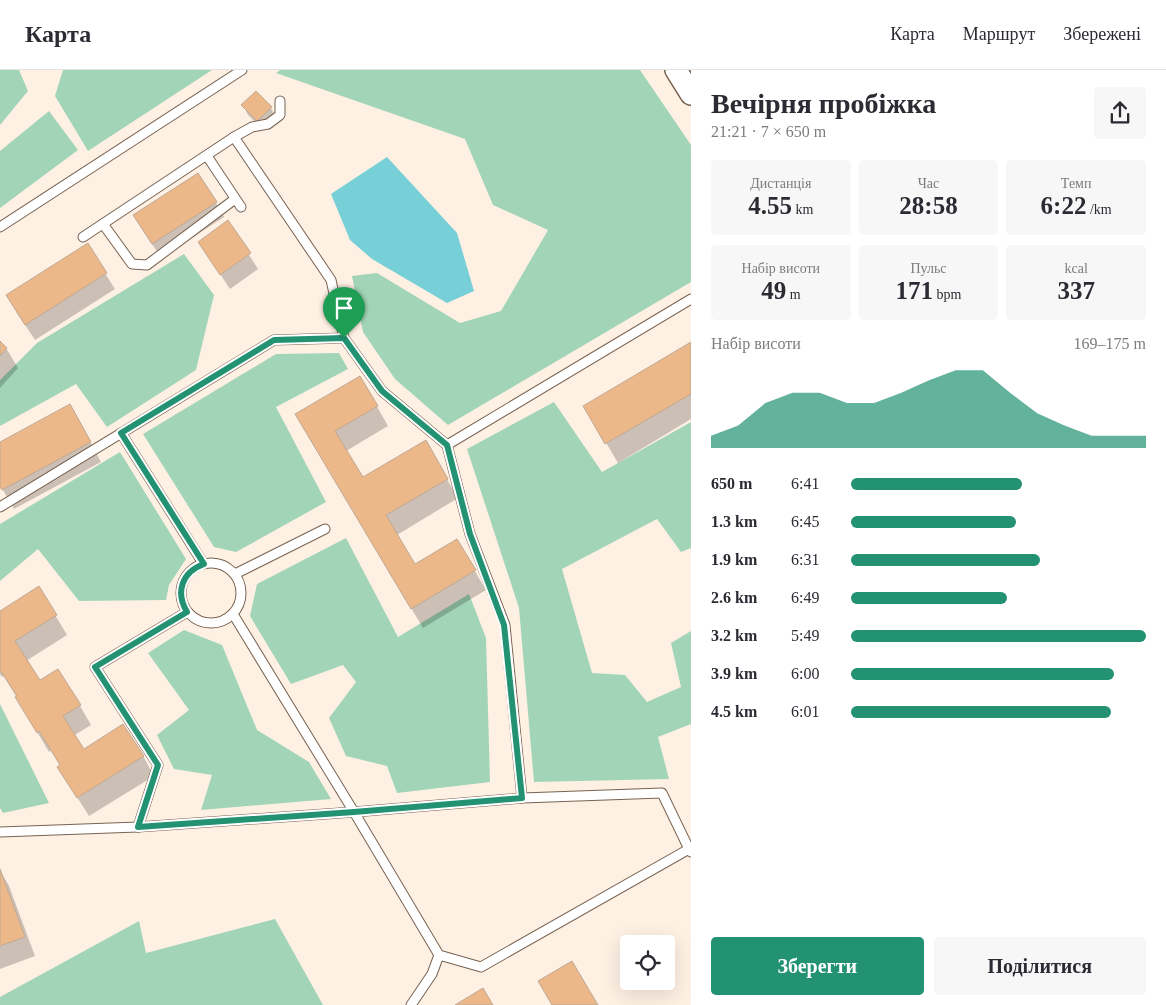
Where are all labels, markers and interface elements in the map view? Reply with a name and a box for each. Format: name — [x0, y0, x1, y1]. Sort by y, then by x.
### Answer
text: Карта — [25, 21, 91, 47]
text: Карта — [890, 24, 935, 44]
text: Маршрут — [963, 24, 1035, 44]
text: Збережені — [1063, 24, 1141, 44]
button: share — [1094, 87, 1146, 139]
text: Вечірня пробіжка — [711, 88, 936, 119]
text: 21:21 · 7 × 650 m — [711, 123, 826, 140]
text: Дистанція — [750, 176, 811, 191]
text: Час — [918, 176, 939, 191]
text: Темп — [1061, 176, 1091, 191]
text: 4.55 — [748, 192, 792, 219]
text: 28:58 — [899, 192, 958, 219]
text: 6:22 — [1041, 192, 1086, 219]
text: km — [792, 202, 813, 217]
text: /km — [1086, 202, 1112, 217]
text: Набір висоти — [742, 261, 820, 276]
text: Пульс — [910, 261, 947, 276]
text: kcal — [1065, 261, 1088, 276]
text: 49 — [761, 277, 786, 304]
text: 171 — [896, 277, 933, 304]
text: 337 — [1057, 277, 1095, 304]
pin — [323, 287, 365, 338]
text: m — [786, 287, 801, 302]
text: bpm — [933, 287, 961, 302]
icon: arrive — [330, 294, 358, 322]
text: Набір висоти — [711, 335, 801, 352]
text: 169–175 m — [1074, 335, 1146, 352]
text: 650 m — [711, 475, 752, 492]
text: 6:41 — [791, 475, 819, 492]
text: 1.3 km — [711, 513, 757, 530]
text: 6:45 — [791, 513, 819, 530]
text: 1.9 km — [711, 551, 757, 568]
text: 6:31 — [791, 551, 819, 568]
text: 2.6 km — [711, 589, 757, 606]
text: 6:49 — [791, 589, 819, 606]
text: 3.2 km — [711, 627, 757, 644]
text: 5:49 — [791, 627, 819, 644]
text: 3.9 km — [711, 665, 757, 682]
text: 6:00 — [791, 665, 819, 682]
text: 4.5 km — [711, 703, 757, 720]
text: 6:01 — [791, 703, 819, 720]
map controls — [620, 935, 675, 990]
button: locate — [620, 935, 675, 990]
button: Зберегти — [711, 937, 924, 995]
button: Поділитися — [934, 937, 1146, 995]

